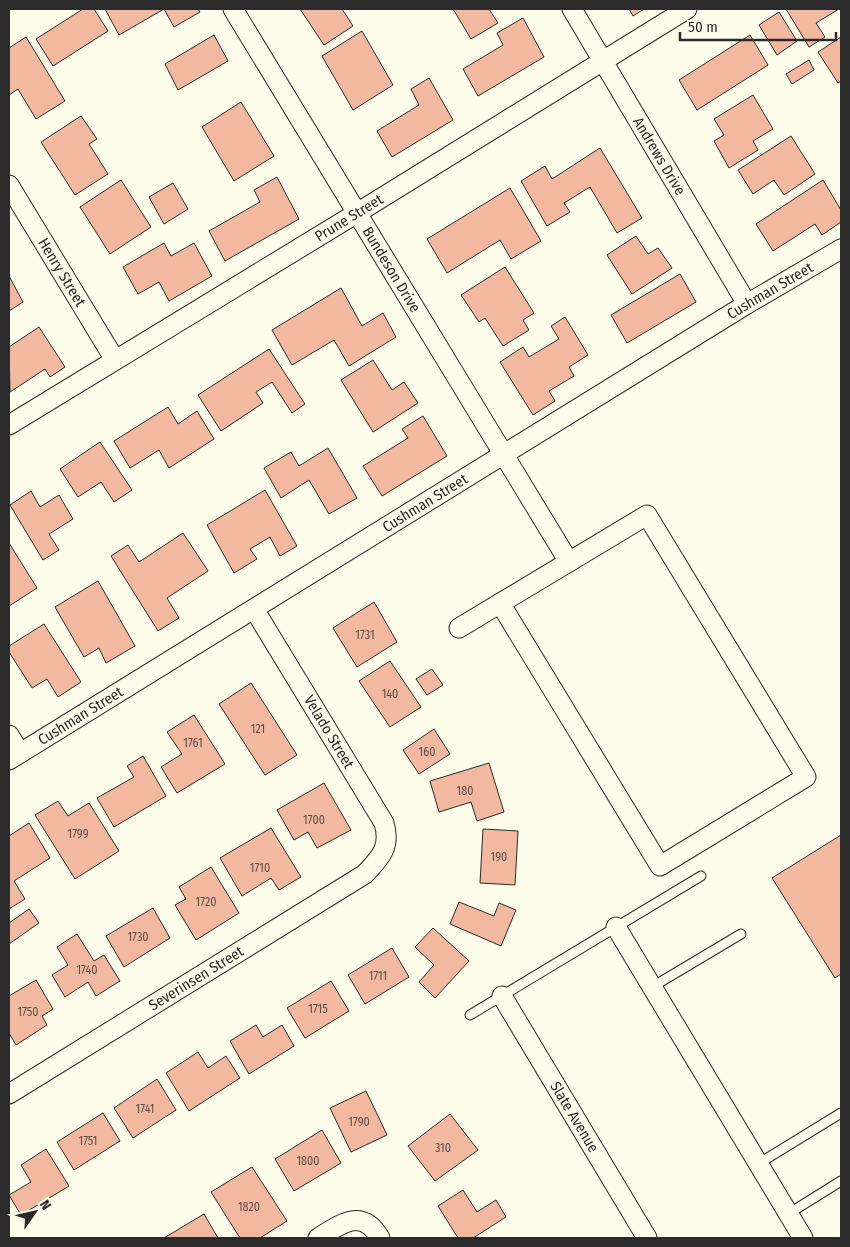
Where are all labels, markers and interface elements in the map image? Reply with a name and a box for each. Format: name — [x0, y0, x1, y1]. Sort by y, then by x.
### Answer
scale bar — [680, 10, 836, 42]
text: 50 m — [688, 18, 718, 36]
street label: Andrews Drive — [629, 114, 689, 198]
street label: Prune Street — [312, 190, 386, 246]
street label: Bundeson Drive — [359, 224, 424, 316]
street label: Henry Street — [34, 235, 89, 310]
street label: Cushman Street — [724, 258, 816, 323]
street label: Cushman Street — [379, 470, 471, 536]
house number: 1731 — [355, 628, 375, 642]
street label: Cushman Street — [35, 683, 126, 749]
house number: 140 — [382, 687, 398, 701]
street label: Velado Street — [300, 692, 358, 772]
house number: 121 — [251, 722, 265, 736]
house number: 1761 — [183, 736, 203, 750]
house number: 160 — [419, 745, 435, 759]
house number: 180 — [457, 784, 473, 798]
house number: 1700 — [303, 813, 325, 827]
house number: 1799 — [67, 827, 89, 841]
house number: 190 — [491, 850, 507, 864]
house number: 1710 — [250, 861, 270, 875]
house number: 1720 — [196, 895, 216, 909]
house number: 1730 — [127, 930, 149, 944]
street label: Severinsen Street — [145, 942, 247, 1014]
house number: 1740 — [76, 963, 98, 977]
house number: 1711 — [369, 969, 387, 983]
house number: 1715 — [308, 1002, 328, 1016]
house number: 1750 — [17, 1005, 39, 1019]
street label: Slate Avenue — [546, 1078, 603, 1156]
house number: 1741 — [136, 1102, 154, 1116]
house number: 1790 — [348, 1115, 370, 1129]
house number: 1751 — [79, 1134, 97, 1148]
house number: 310 — [435, 1141, 451, 1155]
house number: 1800 — [296, 1154, 320, 1168]
north arrow — [10, 1187, 60, 1237]
text: N — [36, 1197, 55, 1213]
house number: 1820 — [238, 1200, 260, 1214]

